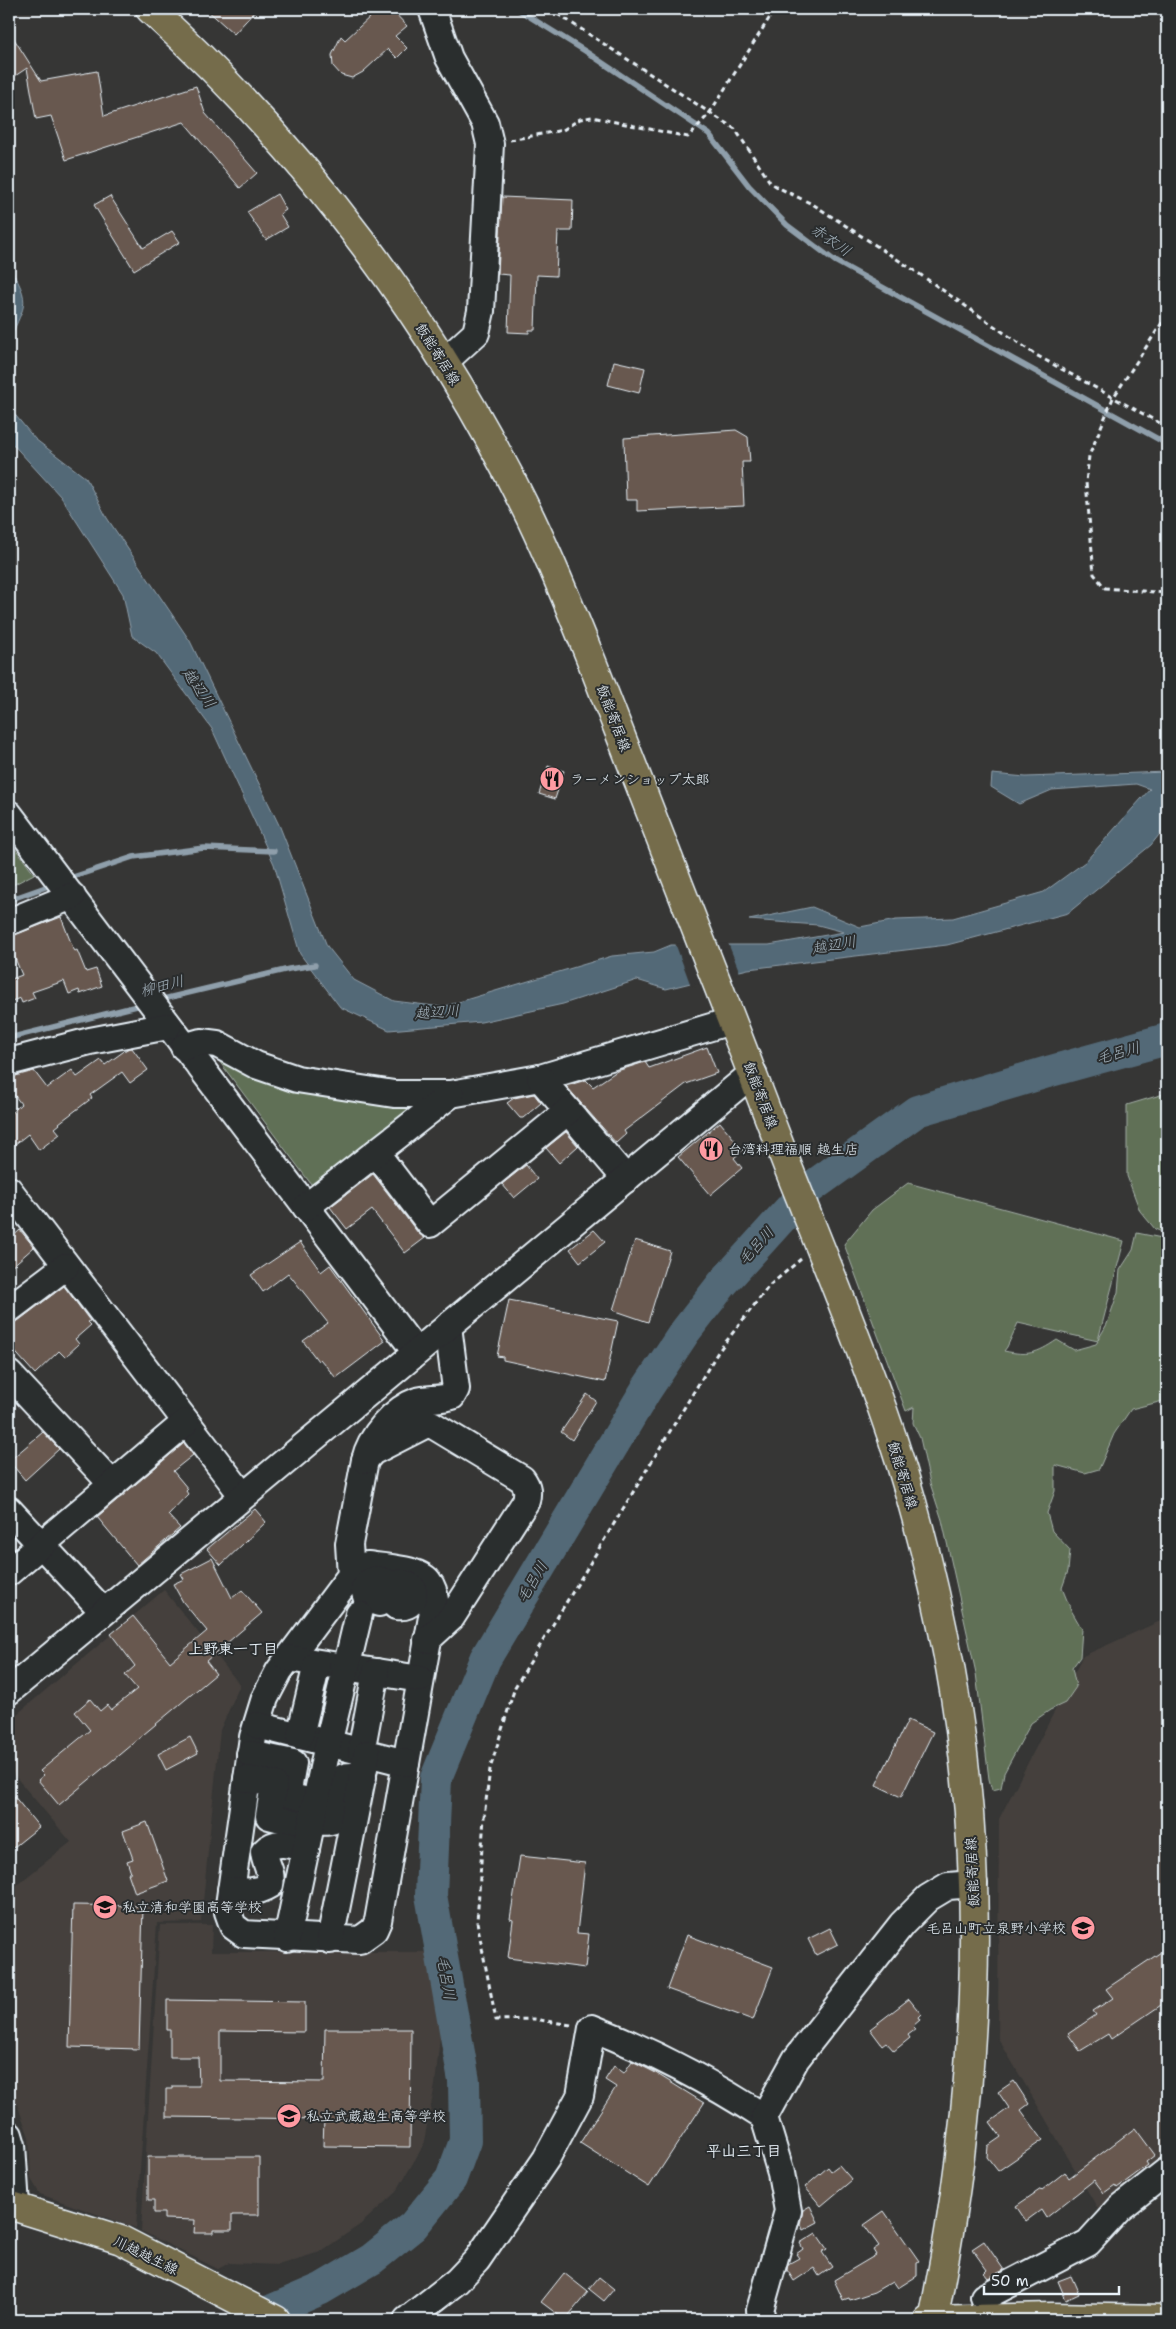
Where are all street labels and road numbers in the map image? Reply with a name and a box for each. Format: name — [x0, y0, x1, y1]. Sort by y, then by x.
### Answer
street label: 飯能寄居線 — [412, 320, 464, 388]
street label: 飯能寄居線 — [593, 682, 635, 754]
street label: 飯能寄居線 — [740, 1059, 782, 1131]
street label: 飯能寄居線 — [884, 1439, 922, 1511]
street label: 飯能寄居線 — [961, 1837, 983, 1907]
street label: 川越越生線 — [111, 2232, 181, 2278]

